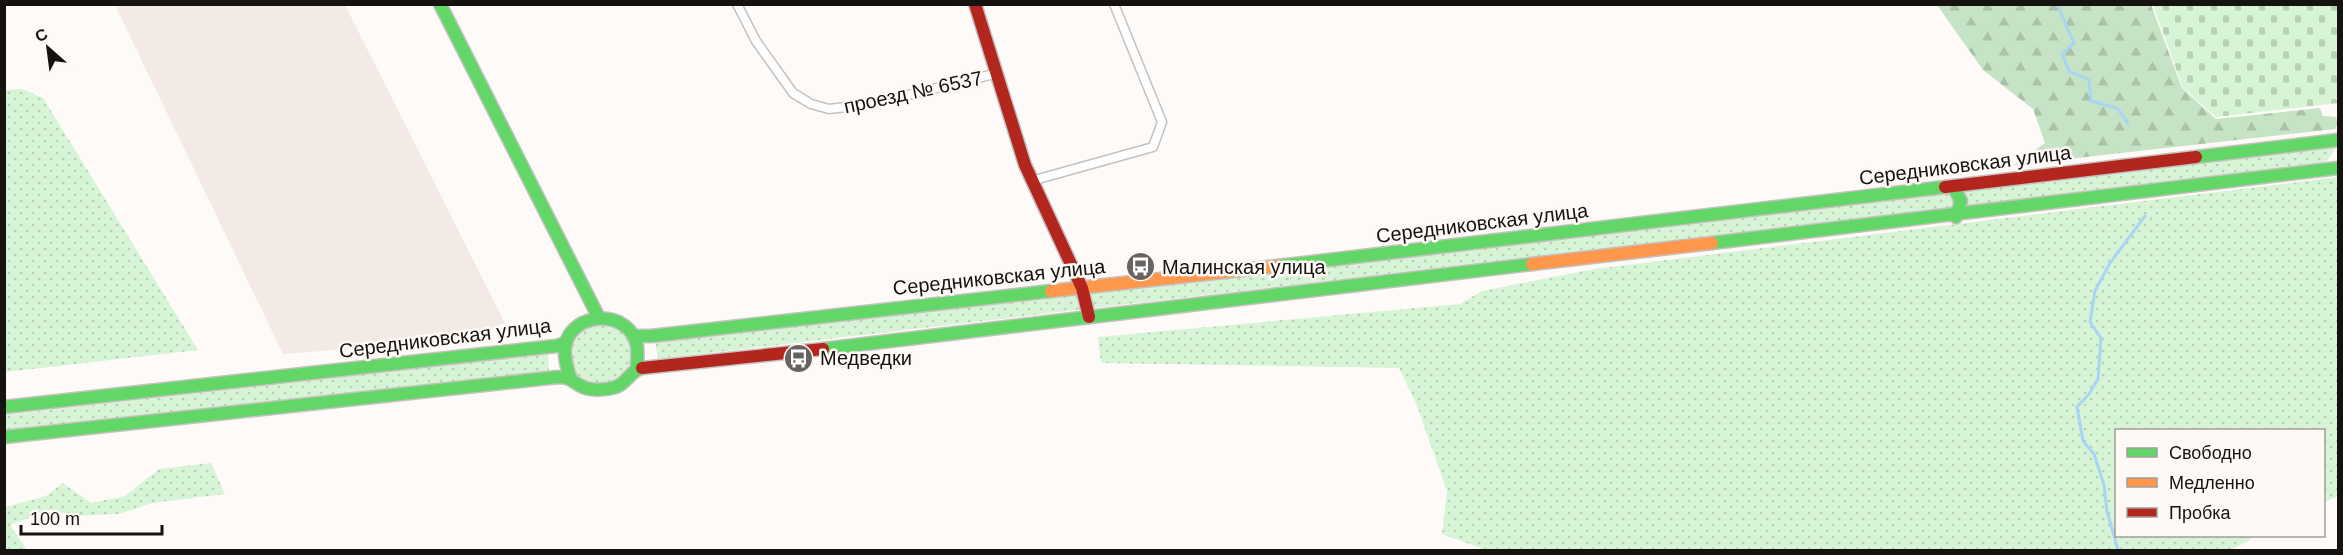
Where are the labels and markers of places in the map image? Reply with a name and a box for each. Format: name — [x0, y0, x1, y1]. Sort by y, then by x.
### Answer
bus stop icon: Малинская улица — [1125, 251, 1157, 283]
place label: Малинская улица — [1162, 256, 1326, 278]
bus stop icon: Медведки — [783, 342, 815, 374]
place label: Медведки — [820, 347, 912, 369]

